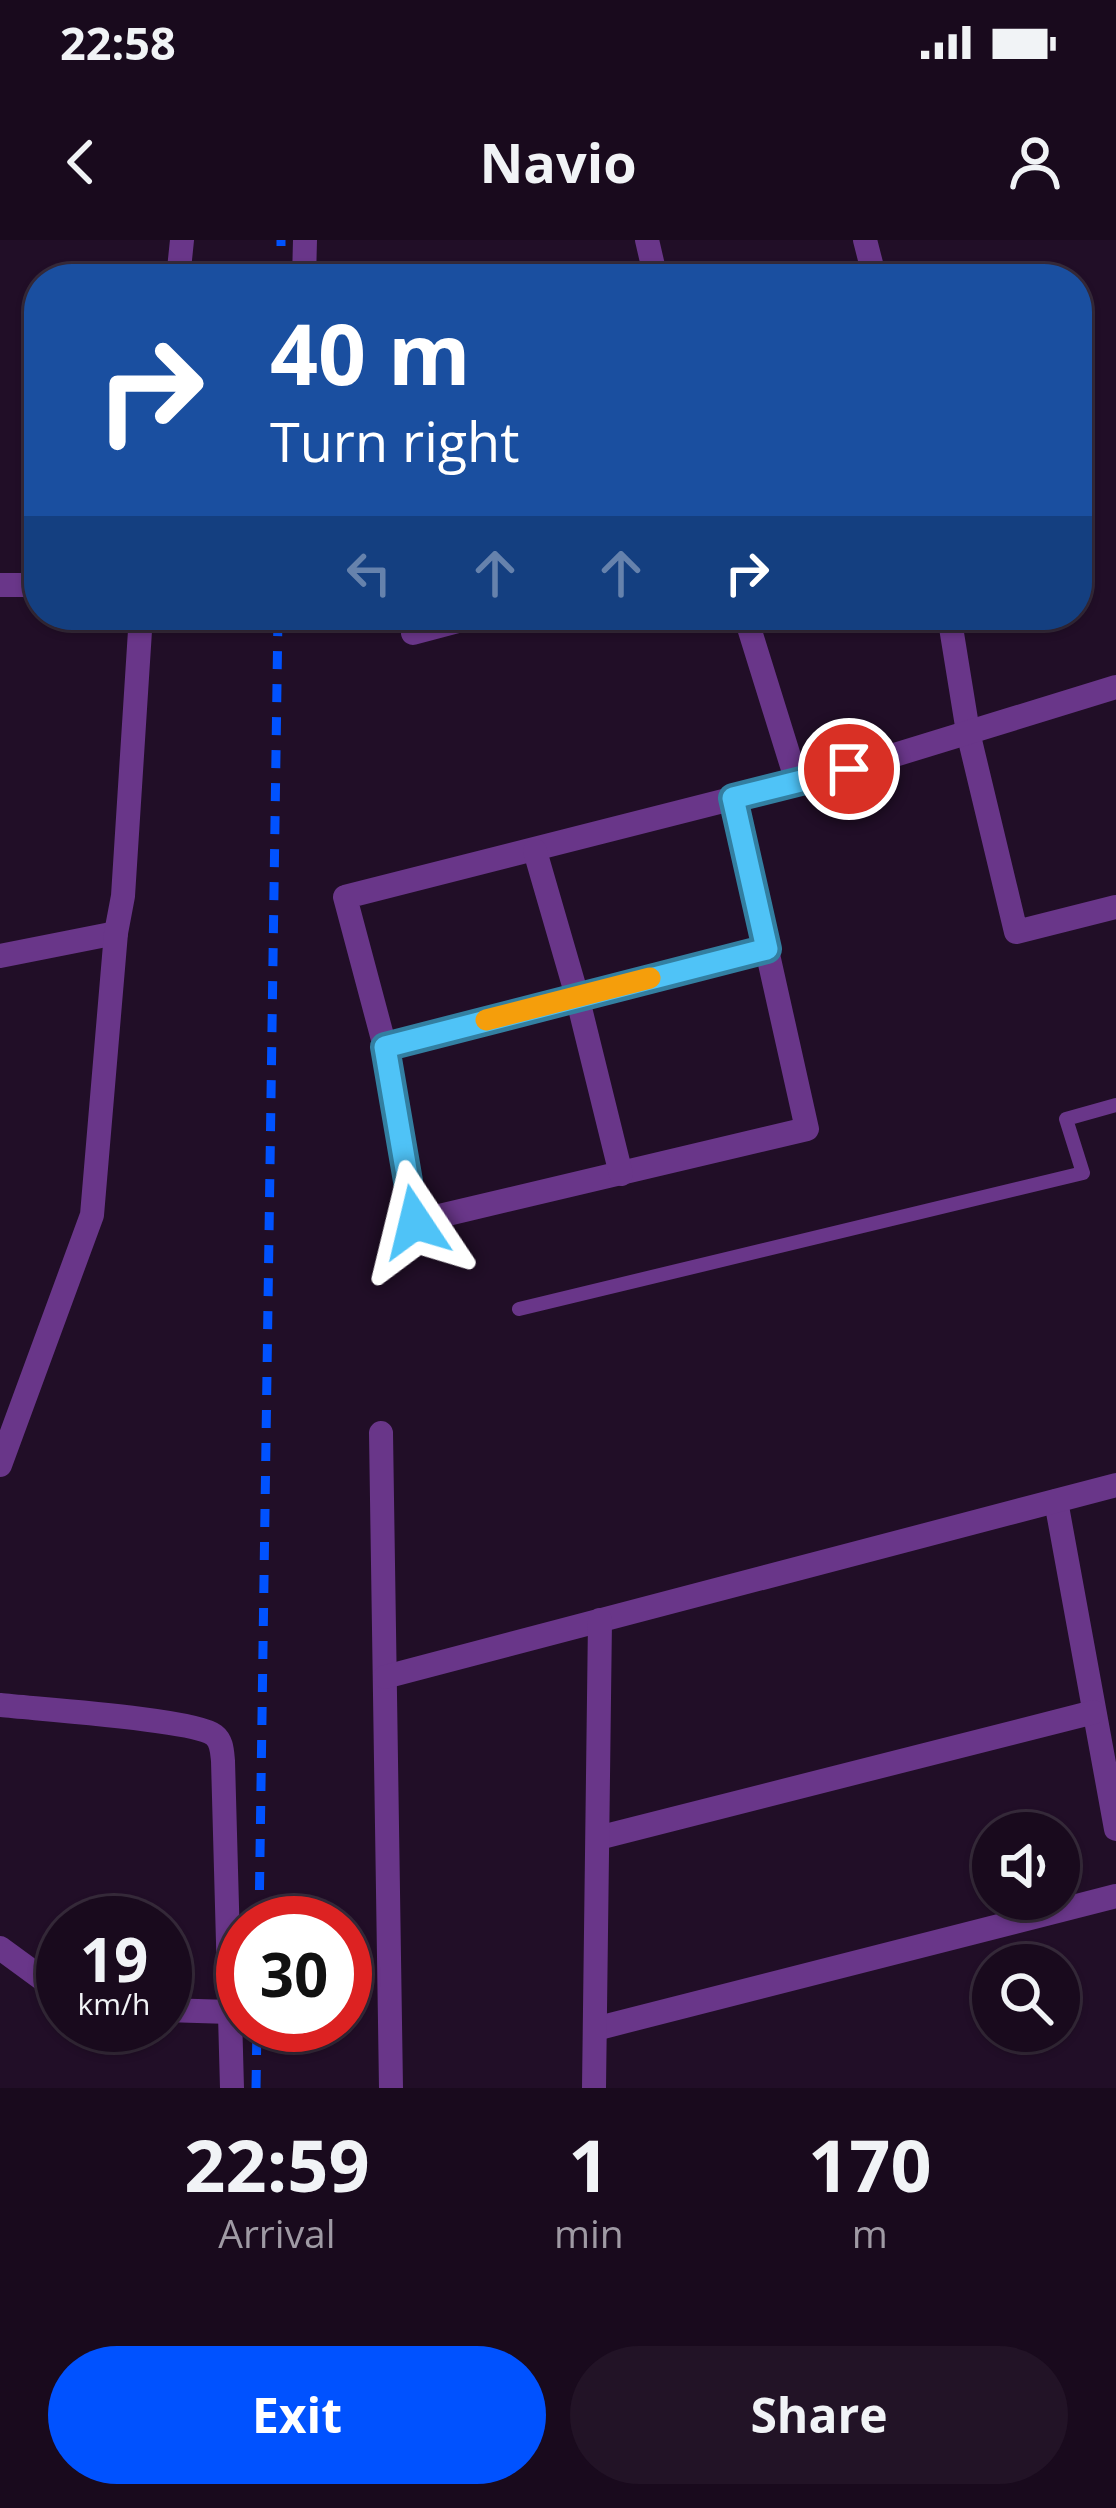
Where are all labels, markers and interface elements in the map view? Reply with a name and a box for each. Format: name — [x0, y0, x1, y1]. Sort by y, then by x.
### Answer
text: 22:58 — [60, 12, 176, 73]
text: Navio — [479, 125, 637, 199]
icon: back — [48, 129, 114, 195]
icon: person — [1002, 129, 1068, 195]
text: 40 m — [270, 295, 470, 410]
icon: right — [72, 312, 228, 468]
text: Turn right — [270, 404, 519, 478]
icon: left — [336, 540, 402, 606]
icon: ahead — [462, 540, 528, 606]
icon: ahead — [588, 540, 654, 606]
icon: right — [714, 540, 780, 606]
pin — [798, 718, 900, 820]
icon: arrive — [816, 736, 882, 802]
position arrow — [352, 1159, 478, 1285]
map controls — [972, 1812, 1080, 2052]
button: sound — [972, 1812, 1080, 1920]
speed limit sign: 30 — [216, 1896, 372, 2052]
text: 19 — [80, 1918, 148, 2000]
button: search — [972, 1944, 1080, 2052]
text: km/h — [78, 1983, 150, 2024]
text: 22:59 — [184, 2115, 370, 2213]
text: 1 — [568, 2115, 609, 2213]
text: 170 — [808, 2115, 932, 2213]
text: Arrival — [218, 2206, 336, 2259]
text: min — [554, 2206, 624, 2259]
text: m — [852, 2206, 888, 2259]
button: Exit — [48, 2346, 546, 2484]
button: Share — [570, 2346, 1068, 2484]

